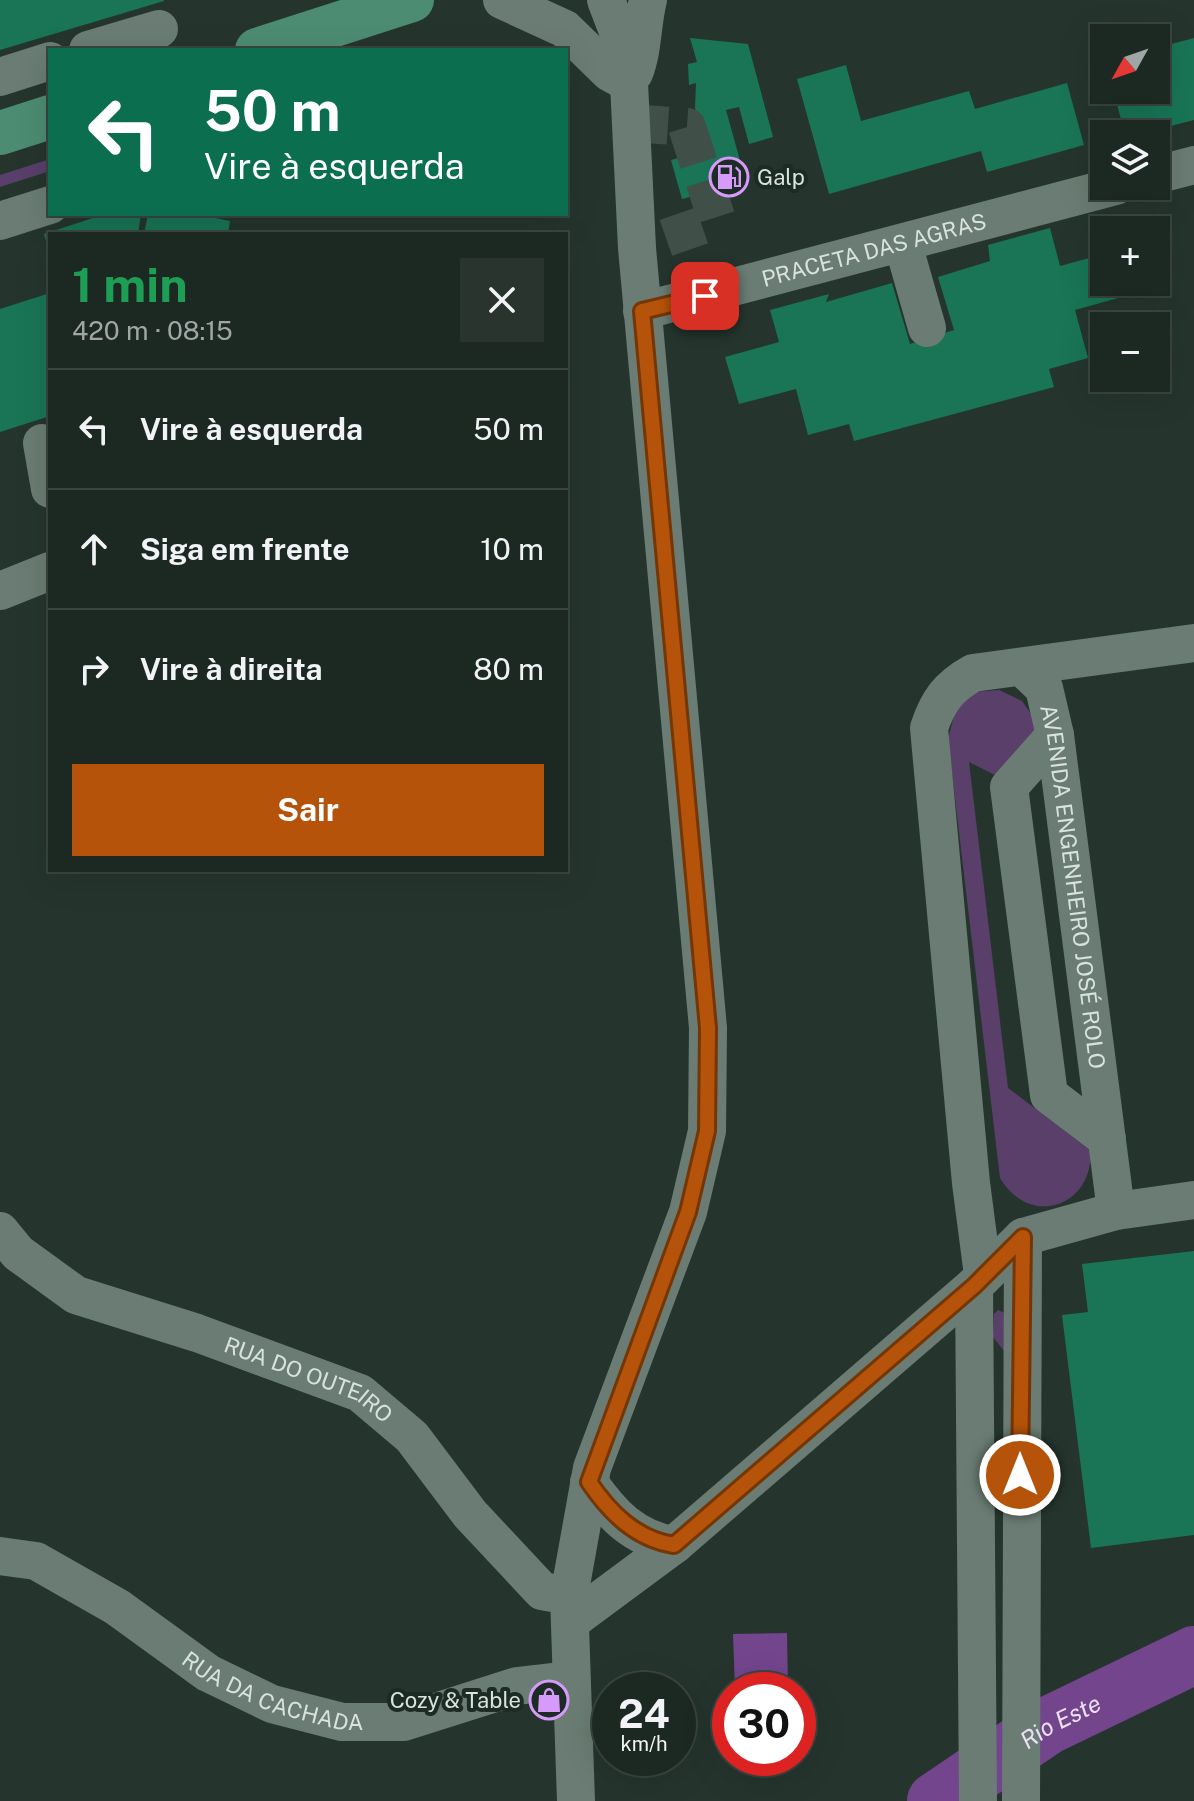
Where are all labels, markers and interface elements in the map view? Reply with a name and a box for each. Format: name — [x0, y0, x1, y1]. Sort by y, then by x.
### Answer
north arrow — [1090, 24, 1170, 104]
map controls — [1090, 24, 1170, 392]
text: 50 m — [204, 78, 341, 144]
icon: left — [72, 80, 176, 184]
button: layers — [1090, 120, 1170, 200]
text: Vire à esquerda — [204, 145, 465, 187]
fuel station icon: Galp — [708, 156, 750, 198]
place label: Galp — [757, 164, 805, 190]
street label: PRACETA DAS AGRAS — [759, 208, 989, 292]
button: + — [1090, 216, 1170, 296]
text: 1 min — [72, 256, 188, 313]
button: close — [460, 258, 544, 342]
pin — [671, 262, 739, 330]
icon: arrive — [683, 274, 727, 318]
button: − — [1090, 312, 1170, 392]
text: 420 m · 08:15 — [72, 315, 233, 346]
icon: left — [72, 407, 116, 451]
text: Vire à esquerda — [140, 411, 363, 447]
text: 50 m — [473, 411, 544, 447]
icon: ahead — [72, 527, 116, 571]
text: Siga em frente — [140, 531, 350, 567]
text: 10 m — [480, 531, 544, 567]
icon: right — [72, 647, 116, 691]
text: Vire à direita — [140, 651, 323, 687]
text: 80 m — [473, 651, 544, 687]
street label: AVENIDA ENGENHEIRO JOSÉ ROLO — [1035, 702, 1111, 1071]
button: Sair — [72, 764, 544, 856]
street label: RUA DO OUTEIRO — [221, 1331, 398, 1428]
position arrow — [978, 1433, 1062, 1517]
street label: RUA DA CACHADA — [177, 1646, 363, 1736]
speed limit sign: 30 — [712, 1672, 816, 1776]
shop icon: Cozy & Table — [528, 1679, 570, 1721]
place label: Cozy & Table — [390, 1687, 521, 1713]
water label: Rio Este — [1015, 1688, 1105, 1754]
text: 24 — [618, 1690, 670, 1737]
text: km/h — [620, 1732, 668, 1756]

